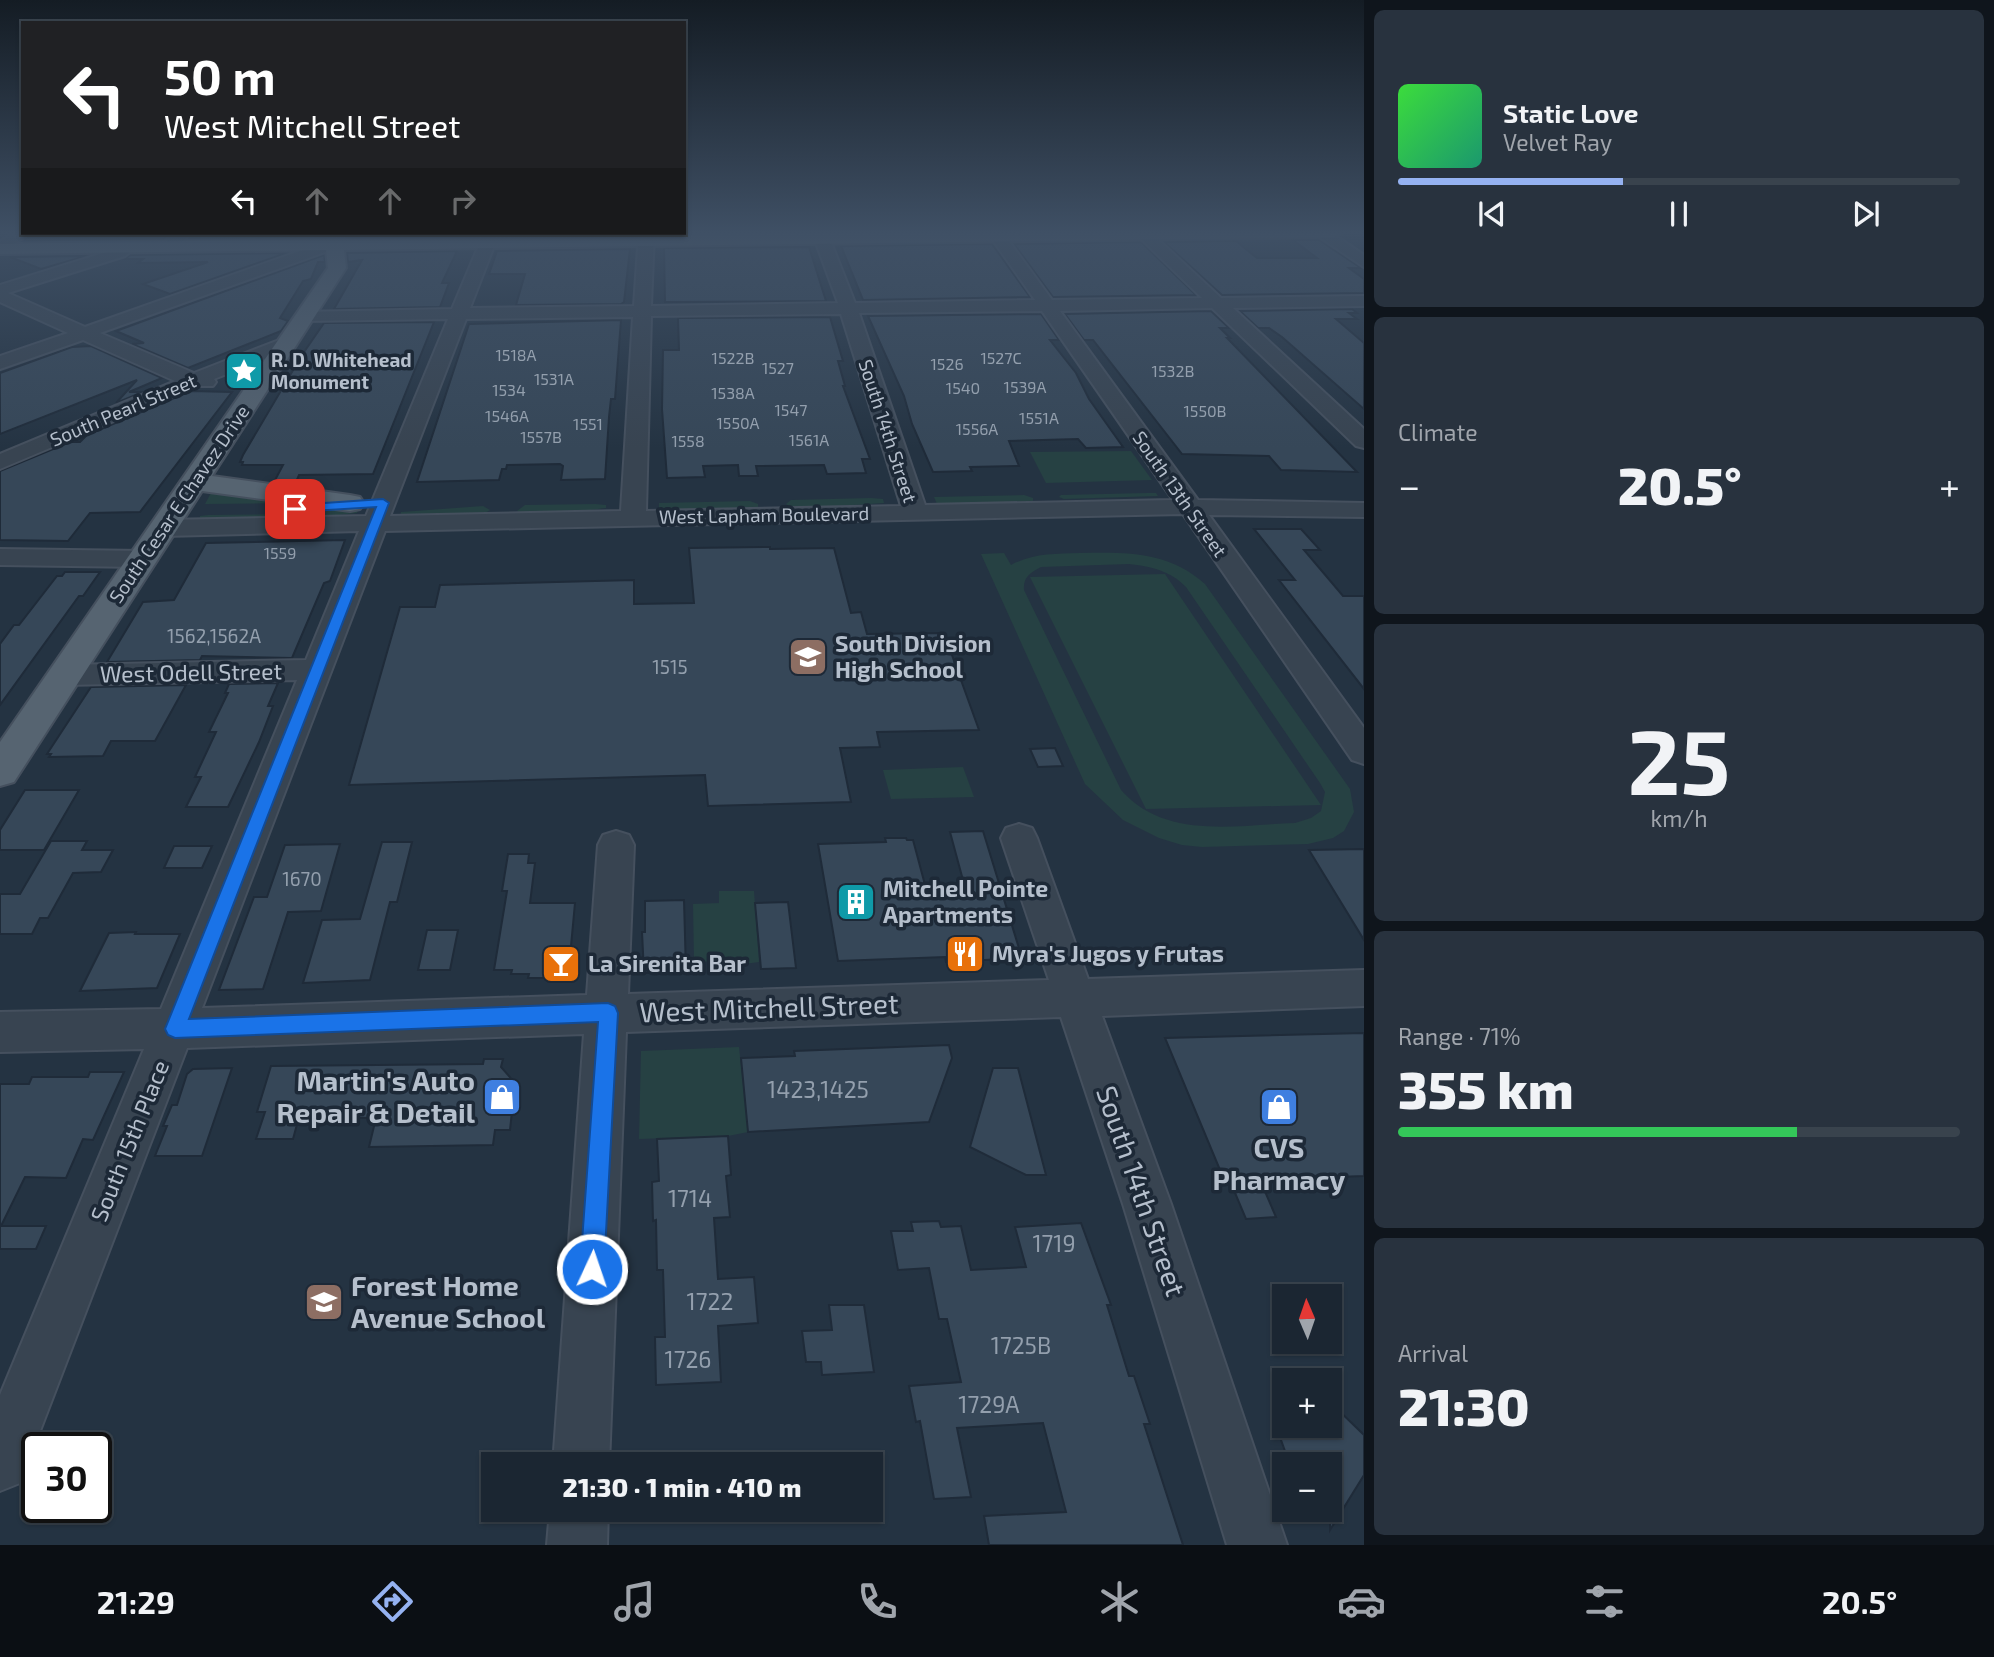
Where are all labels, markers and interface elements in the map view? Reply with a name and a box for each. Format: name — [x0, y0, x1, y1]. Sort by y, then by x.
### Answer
text: 50 m — [164, 46, 276, 105]
icon: left — [49, 49, 140, 140]
text: Static Love — [1503, 97, 1639, 128]
text: West Mitchell Street — [164, 106, 460, 144]
text: Velvet Ray — [1503, 128, 1612, 156]
icon: left — [225, 182, 263, 220]
icon: ahead — [298, 182, 336, 220]
icon: ahead — [371, 182, 409, 220]
icon: right — [444, 182, 482, 220]
icon: previous — [1473, 195, 1511, 233]
icon: pause — [1660, 195, 1698, 233]
icon: next — [1847, 195, 1885, 233]
house number: 1518A — [496, 345, 537, 364]
place label: R. D. Whitehead Monument — [271, 348, 412, 393]
house number: 1522B — [712, 348, 754, 367]
house number: 1527C — [980, 348, 1022, 367]
place icon: R. D. Whitehead Monument — [223, 350, 265, 392]
house number: 1526 — [930, 354, 964, 373]
street label: South 14th Street — [854, 356, 922, 505]
house number: 1527 — [762, 358, 794, 377]
house number: 1532B — [1152, 361, 1194, 380]
street label: South Pearl Street — [46, 368, 199, 451]
house number: 1531A — [534, 369, 574, 388]
house number: 1539A — [1004, 377, 1047, 396]
house number: 1540 — [946, 378, 980, 397]
house number: 1534 — [492, 380, 526, 399]
house number: 1538A — [711, 383, 755, 402]
street label: South Cesar E Chavez Drive — [104, 400, 253, 607]
house number: 1547 — [775, 400, 807, 419]
house number: 1550B — [1183, 401, 1227, 420]
house number: 1546A — [485, 406, 529, 425]
house number: 1551A — [1019, 408, 1059, 427]
house number: 1550A — [716, 413, 760, 432]
house number: 1551 — [573, 414, 603, 433]
text: Climate — [1398, 418, 1478, 446]
house number: 1556A — [956, 419, 998, 438]
street label: South 13th Street — [1128, 426, 1232, 561]
house number: 1557B — [520, 427, 562, 446]
house number: 1561A — [789, 430, 829, 449]
house number: 1558 — [671, 431, 705, 450]
text: 20.5° — [1618, 453, 1742, 515]
text: − — [1398, 462, 1420, 508]
text: + — [1939, 462, 1960, 508]
pin — [265, 479, 325, 539]
icon: arrive — [276, 490, 314, 528]
street label: West Lapham Boulevard — [659, 501, 869, 528]
house number: 1559 — [264, 543, 296, 562]
house number: 1562,1562A — [167, 624, 261, 647]
place label: South Division High School — [835, 629, 991, 683]
school or university icon: South Division High School — [787, 636, 829, 678]
house number: 1515 — [652, 655, 688, 678]
street label: West Odell Street — [100, 656, 283, 688]
text: 25 — [1627, 704, 1731, 813]
text: km/h — [1650, 804, 1708, 832]
house number: 1670 — [282, 867, 322, 890]
place label: Mitchell Pointe Apartments — [883, 874, 1048, 928]
building icon: Mitchell Pointe Apartments — [835, 881, 877, 923]
restaurant icon: Myra's Jugos y Frutas — [944, 933, 986, 975]
place label: Myra's Jugos y Frutas — [992, 939, 1224, 967]
bar icon: La Sirenita Bar — [540, 943, 582, 985]
place label: La Sirenita Bar — [588, 949, 746, 977]
street label: West Mitchell Street — [639, 985, 899, 1029]
text: Range · 71% — [1398, 1022, 1520, 1050]
street label: South 15th Place — [84, 1056, 174, 1225]
text: 355 km — [1398, 1057, 1574, 1119]
place label: Martin's Auto Repair & Detail — [277, 1063, 476, 1129]
house number: 1423,1425 — [767, 1075, 869, 1103]
shop icon: Martin's Auto Repair & Detail — [481, 1076, 523, 1118]
street label: South 14th Street — [1090, 1081, 1194, 1300]
shop icon: CVS Pharmacy — [1258, 1086, 1300, 1128]
place label: CVS Pharmacy — [1213, 1130, 1346, 1196]
house number: 1714 — [668, 1184, 712, 1212]
house number: 1719 — [1032, 1229, 1076, 1257]
position arrow — [555, 1232, 629, 1306]
place label: Forest Home Avenue School — [351, 1268, 546, 1334]
school or university icon: Forest Home Avenue School — [303, 1281, 345, 1323]
north arrow — [1272, 1284, 1342, 1354]
map controls — [1272, 1284, 1342, 1522]
house number: 1722 — [687, 1287, 733, 1315]
house number: 1725B — [991, 1331, 1051, 1359]
text: Arrival — [1398, 1339, 1468, 1367]
house number: 1726 — [664, 1345, 712, 1373]
button: + — [1272, 1368, 1342, 1438]
text: 21:30 — [1398, 1374, 1530, 1436]
house number: 1729A — [958, 1390, 1020, 1418]
speed limit sign: 30 — [21, 1432, 112, 1523]
button: − — [1272, 1452, 1342, 1522]
text: 21:30 · 1 min · 410 m — [563, 1471, 801, 1502]
icon: directions — [368, 1577, 417, 1626]
icon: music — [610, 1577, 659, 1626]
icon: phone — [853, 1577, 902, 1626]
icon: climate — [1095, 1577, 1144, 1626]
icon: car — [1337, 1577, 1386, 1626]
icon: filters — [1580, 1577, 1629, 1626]
text: 21:29 — [97, 1582, 175, 1620]
text: 20.5° — [1822, 1582, 1897, 1620]

